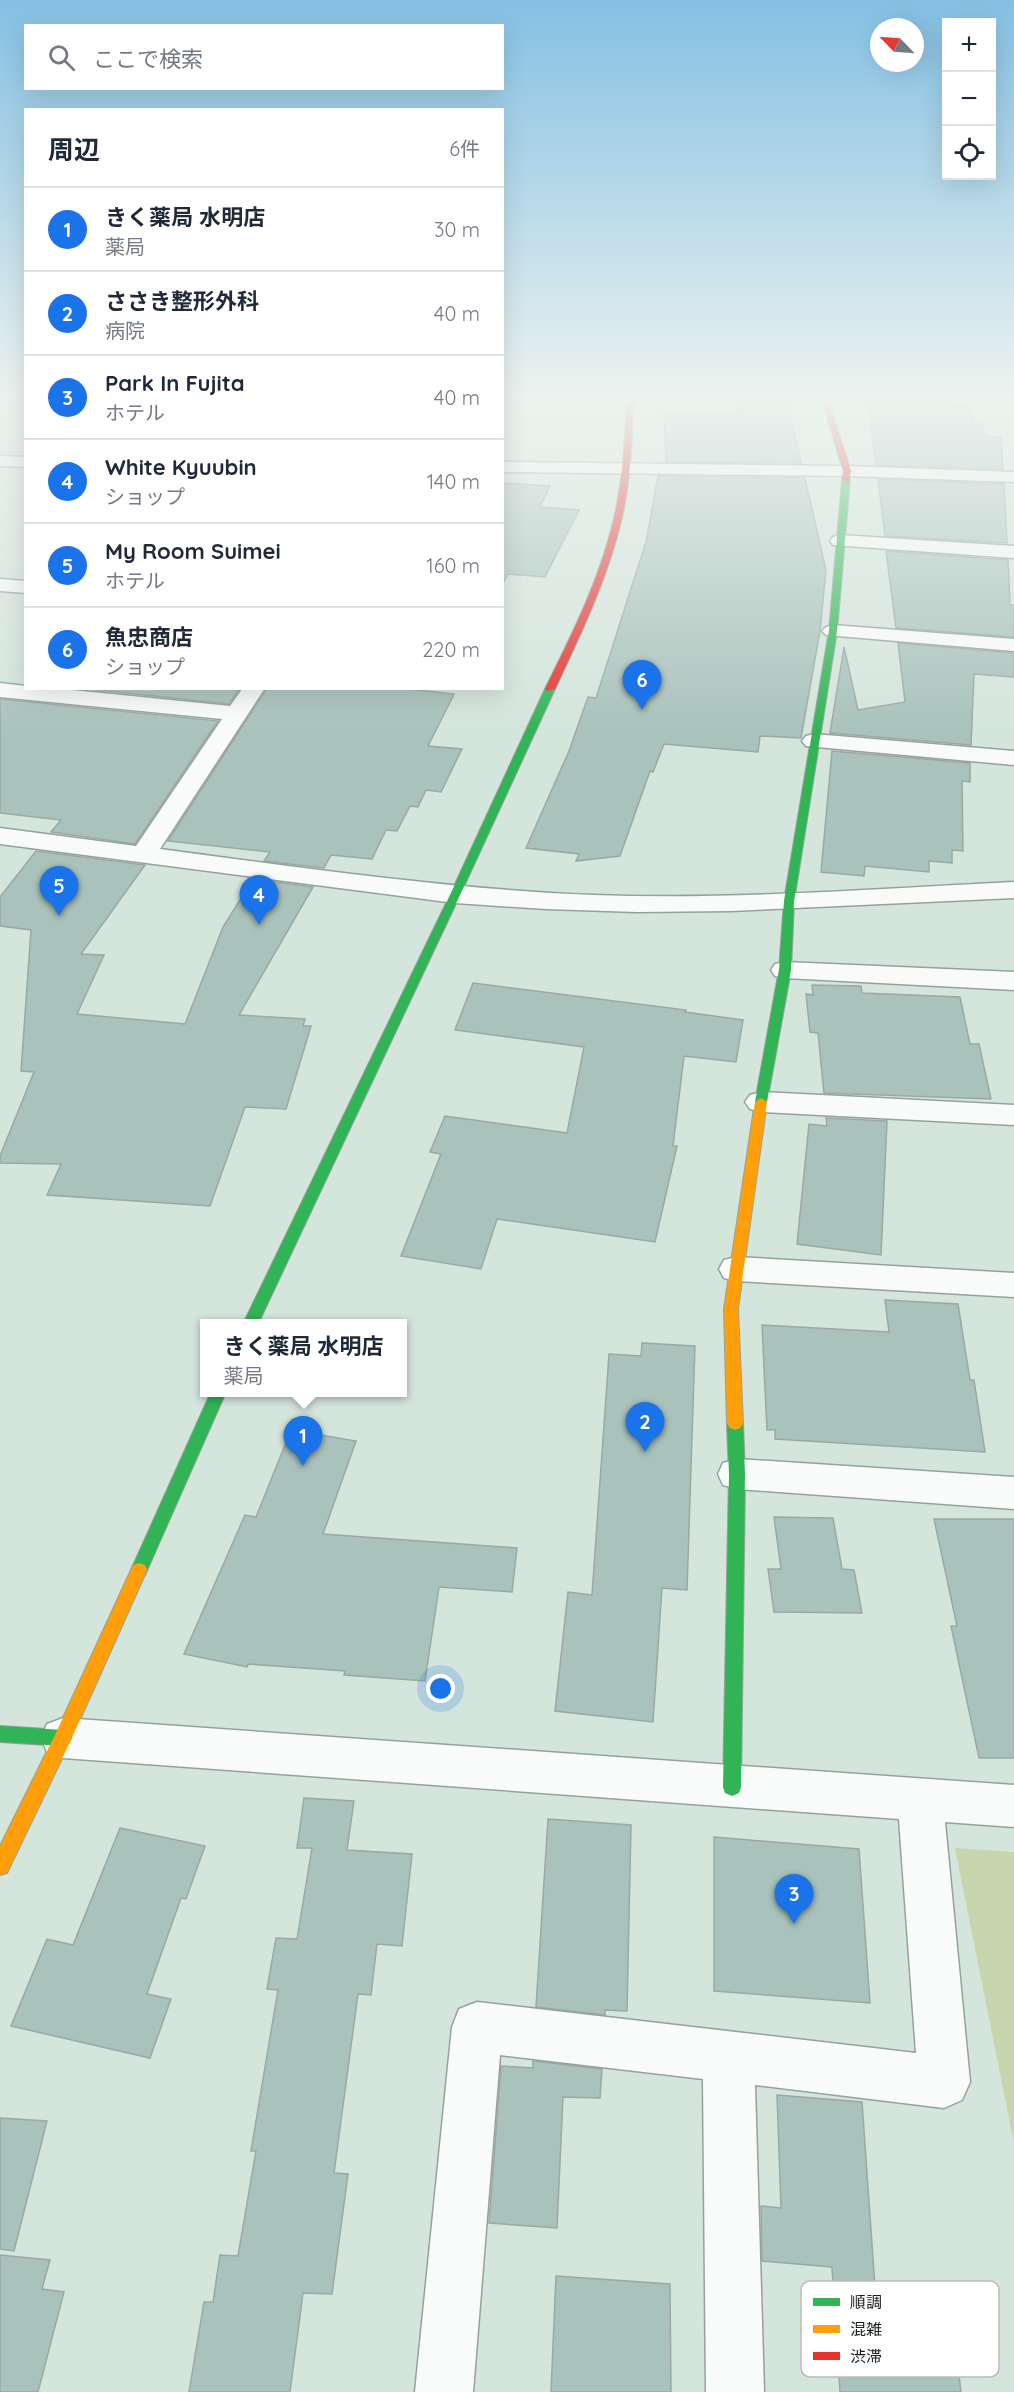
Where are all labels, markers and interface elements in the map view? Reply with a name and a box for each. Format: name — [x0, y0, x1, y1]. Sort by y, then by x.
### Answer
north arrow — [870, 18, 924, 72]
map controls — [942, 18, 996, 180]
button: + — [942, 18, 996, 72]
search box — [24, 24, 504, 90]
icon: search — [45, 41, 78, 74]
text: ここで検索 — [93, 45, 203, 73]
button: − — [942, 72, 996, 126]
button: locate — [942, 126, 996, 180]
text: 周辺 — [48, 133, 100, 166]
text: 6件 — [449, 136, 480, 161]
text: きく薬局 水明店 — [105, 203, 265, 231]
text: 1 — [64, 217, 71, 242]
text: 30 m — [434, 217, 480, 242]
text: 薬局 — [105, 234, 145, 259]
text: ささき整形外科 — [105, 287, 259, 315]
text: 2 — [62, 301, 73, 326]
text: 40 m — [434, 301, 480, 326]
text: 病院 — [105, 318, 145, 343]
text: Park In Fujita — [105, 369, 245, 397]
text: 3 — [62, 385, 73, 410]
text: 40 m — [434, 385, 480, 410]
text: ホテル — [105, 400, 165, 425]
text: White Kyuubin — [105, 453, 257, 481]
text: 4 — [62, 469, 73, 494]
text: 140 m — [427, 469, 480, 494]
text: ショップ — [105, 484, 185, 509]
text: My Room Suimei — [105, 537, 281, 565]
text: 5 — [62, 553, 73, 578]
text: 160 m — [426, 553, 480, 578]
text: ホテル — [105, 568, 165, 593]
text: 魚忠商店 — [105, 623, 193, 651]
text: 6 — [62, 637, 73, 662]
text: 220 m — [422, 637, 480, 662]
text: ショップ — [105, 654, 185, 679]
pin: 6 — [622, 660, 662, 710]
pin: 5 — [40, 866, 78, 916]
pin: 4 — [240, 876, 278, 925]
popup — [200, 1319, 407, 1397]
text: きく薬局 水明店 — [223, 1332, 384, 1360]
text: 薬局 — [223, 1363, 263, 1388]
pin: 2 — [626, 1402, 664, 1452]
pin: 1 — [284, 1416, 322, 1466]
your location — [426, 1674, 455, 1703]
pin: 3 — [774, 1874, 814, 1924]
legend — [801, 2281, 999, 2377]
text: 順調 — [850, 2292, 882, 2312]
text: 混雑 — [850, 2319, 882, 2339]
text: 渋滞 — [850, 2346, 882, 2366]

